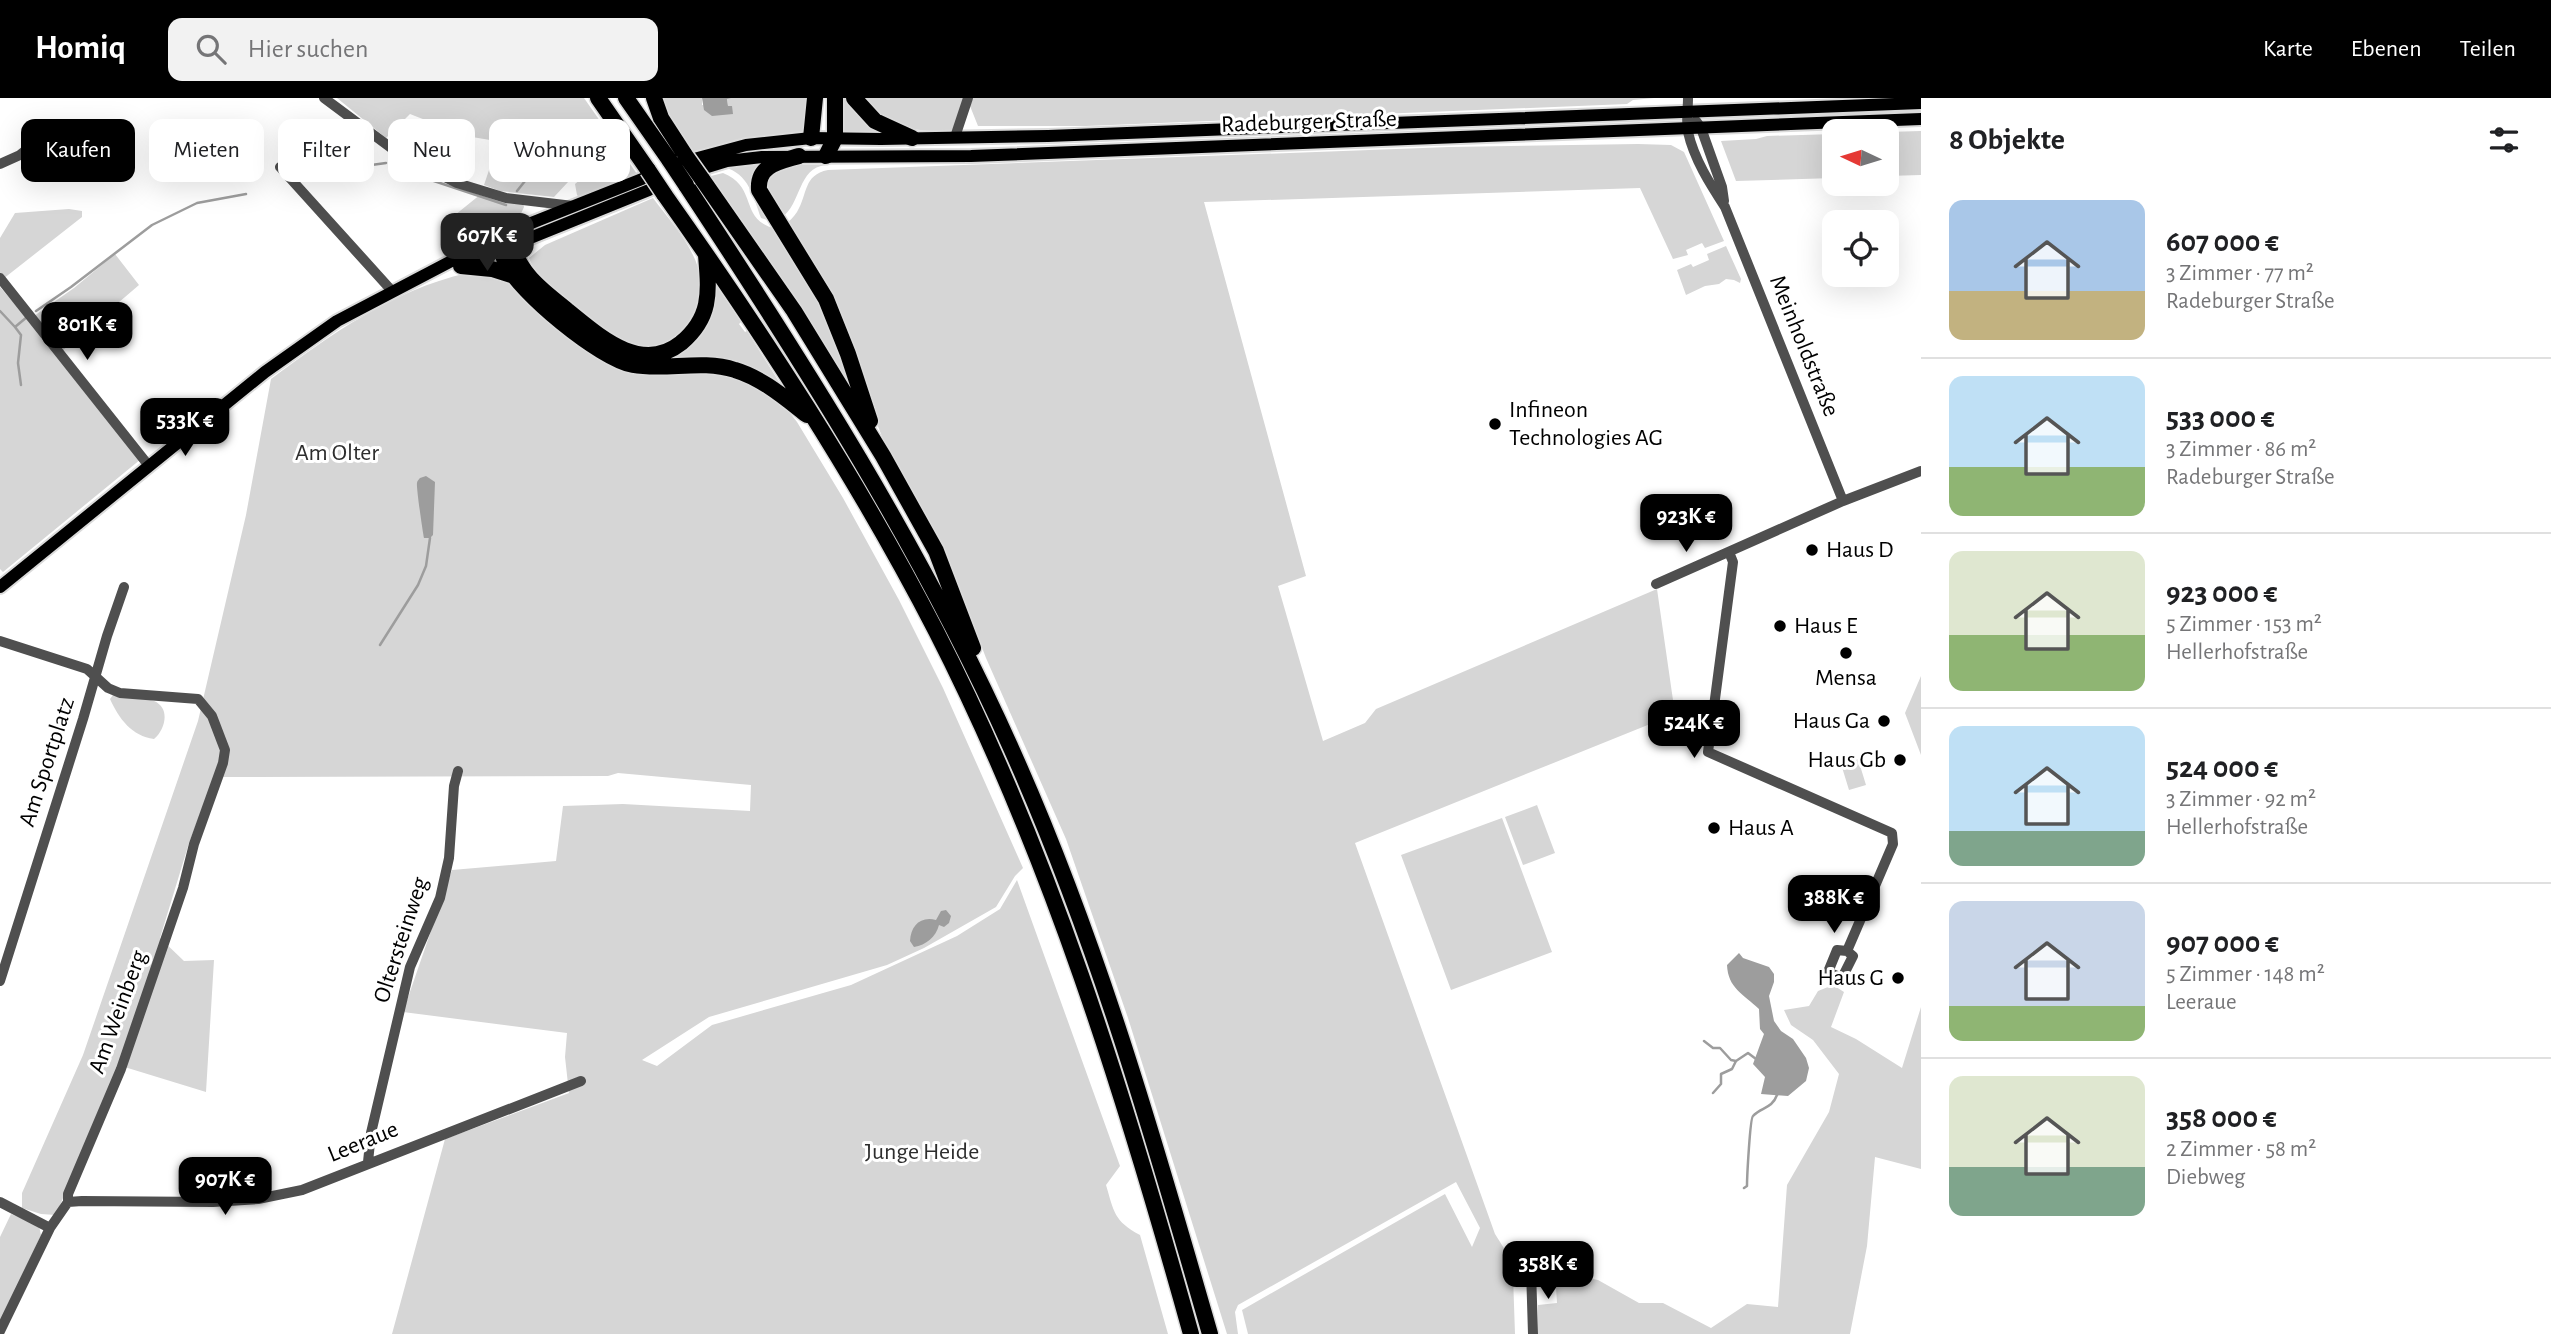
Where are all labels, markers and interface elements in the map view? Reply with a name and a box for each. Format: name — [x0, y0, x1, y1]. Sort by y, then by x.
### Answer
search box — [168, 18, 658, 81]
icon: search — [192, 30, 230, 68]
text: Homiq — [35, 32, 126, 65]
text: Hier suchen — [248, 36, 368, 62]
text: Karte — [2263, 37, 2313, 61]
text: Ebenen — [2351, 37, 2422, 61]
text: Teilen — [2460, 37, 2516, 61]
street label: Radeburger Straße — [1221, 107, 1397, 137]
chip: Kaufen — [21, 119, 135, 182]
chip: Mieten — [149, 119, 264, 182]
chip: Filter — [278, 119, 374, 182]
chip: Neu — [388, 119, 475, 182]
chip: Wohnung — [489, 119, 630, 182]
north arrow — [1822, 119, 1899, 196]
map controls — [1822, 119, 1899, 287]
icon: filters — [2485, 121, 2523, 159]
text: 8 Objekte — [1949, 125, 2065, 155]
button: locate — [1822, 210, 1899, 287]
pin: 607K € — [430, 214, 544, 273]
text: 607K € — [457, 224, 517, 247]
text: 607 000 € — [2166, 227, 2279, 257]
icon: home — [2005, 228, 2089, 312]
text: 3 Zimmer · 77 m² — [2166, 262, 2314, 285]
street label: Meinholdstraße — [1765, 272, 1843, 420]
text: Radeburger Straße — [2166, 290, 2335, 313]
pin: 801K € — [30, 302, 144, 362]
text: 801K € — [57, 313, 117, 336]
pin: 533K € — [128, 398, 242, 458]
place label: Infineon Technologies AG — [1509, 398, 1663, 450]
text: 533 000 € — [2166, 403, 2275, 433]
icon: home — [2005, 404, 2089, 488]
text: 533K € — [156, 409, 214, 432]
marker: Infineon Technologies AG — [1487, 416, 1503, 432]
text: 3 Zimmer · 86 m² — [2166, 438, 2316, 461]
park label: Am Olter — [295, 441, 379, 465]
text: Radeburger Straße — [2166, 466, 2335, 489]
pin: 923K € — [1629, 494, 1743, 554]
text: 923K € — [1656, 505, 1716, 528]
place label: Haus D — [1826, 538, 1894, 562]
marker: Haus D — [1804, 542, 1820, 558]
text: 923 000 € — [2166, 578, 2278, 608]
icon: home — [2005, 579, 2089, 663]
text: 5 Zimmer · 153 m² — [2166, 613, 2322, 636]
place label: Haus E — [1794, 614, 1858, 638]
marker: Haus E — [1772, 618, 1788, 634]
text: Hellerhofstraße — [2166, 641, 2308, 664]
marker: Mensa — [1838, 645, 1854, 661]
place label: Mensa — [1815, 666, 1877, 690]
street label: Am Sportplatz — [15, 694, 79, 829]
pin: 524K € — [1637, 700, 1751, 760]
place label: Haus Ga — [1793, 709, 1870, 733]
text: 524K € — [1664, 711, 1724, 734]
marker: Haus Ga — [1876, 713, 1892, 729]
place label: Haus Gb — [1807, 748, 1886, 772]
marker: Haus Gb — [1892, 752, 1908, 768]
text: 524 000 € — [2166, 753, 2278, 783]
icon: home — [2005, 754, 2089, 838]
text: 3 Zimmer · 92 m² — [2166, 788, 2316, 811]
place label: Haus A — [1728, 816, 1794, 840]
text: Hellerhofstraße — [2166, 816, 2308, 839]
marker: Haus A — [1706, 820, 1722, 836]
street label: Oltersteinweg — [369, 874, 433, 1006]
pin: 388K € — [1777, 876, 1891, 935]
text: 388K € — [1804, 886, 1864, 909]
text: 907 000 € — [2166, 928, 2279, 958]
icon: home — [2005, 929, 2089, 1013]
street label: Am Weinberg — [85, 947, 151, 1077]
text: 5 Zimmer · 148 m² — [2166, 963, 2325, 986]
place label: Haus G — [1817, 966, 1884, 990]
marker: Haus G — [1890, 970, 1906, 986]
text: Leeraue — [2166, 991, 2237, 1014]
text: 358 000 € — [2166, 1103, 2277, 1133]
icon: home — [2005, 1104, 2089, 1188]
street label: Leeraue — [324, 1117, 402, 1167]
text: 2 Zimmer · 58 m² — [2166, 1138, 2316, 1161]
park label: Junge Heide — [865, 1140, 979, 1164]
pin: 907K € — [168, 1158, 282, 1217]
text: Diebweg — [2166, 1166, 2245, 1189]
text: 907K € — [195, 1168, 255, 1191]
pin: 358K € — [1491, 1242, 1605, 1301]
text: 358K € — [1519, 1252, 1577, 1275]

